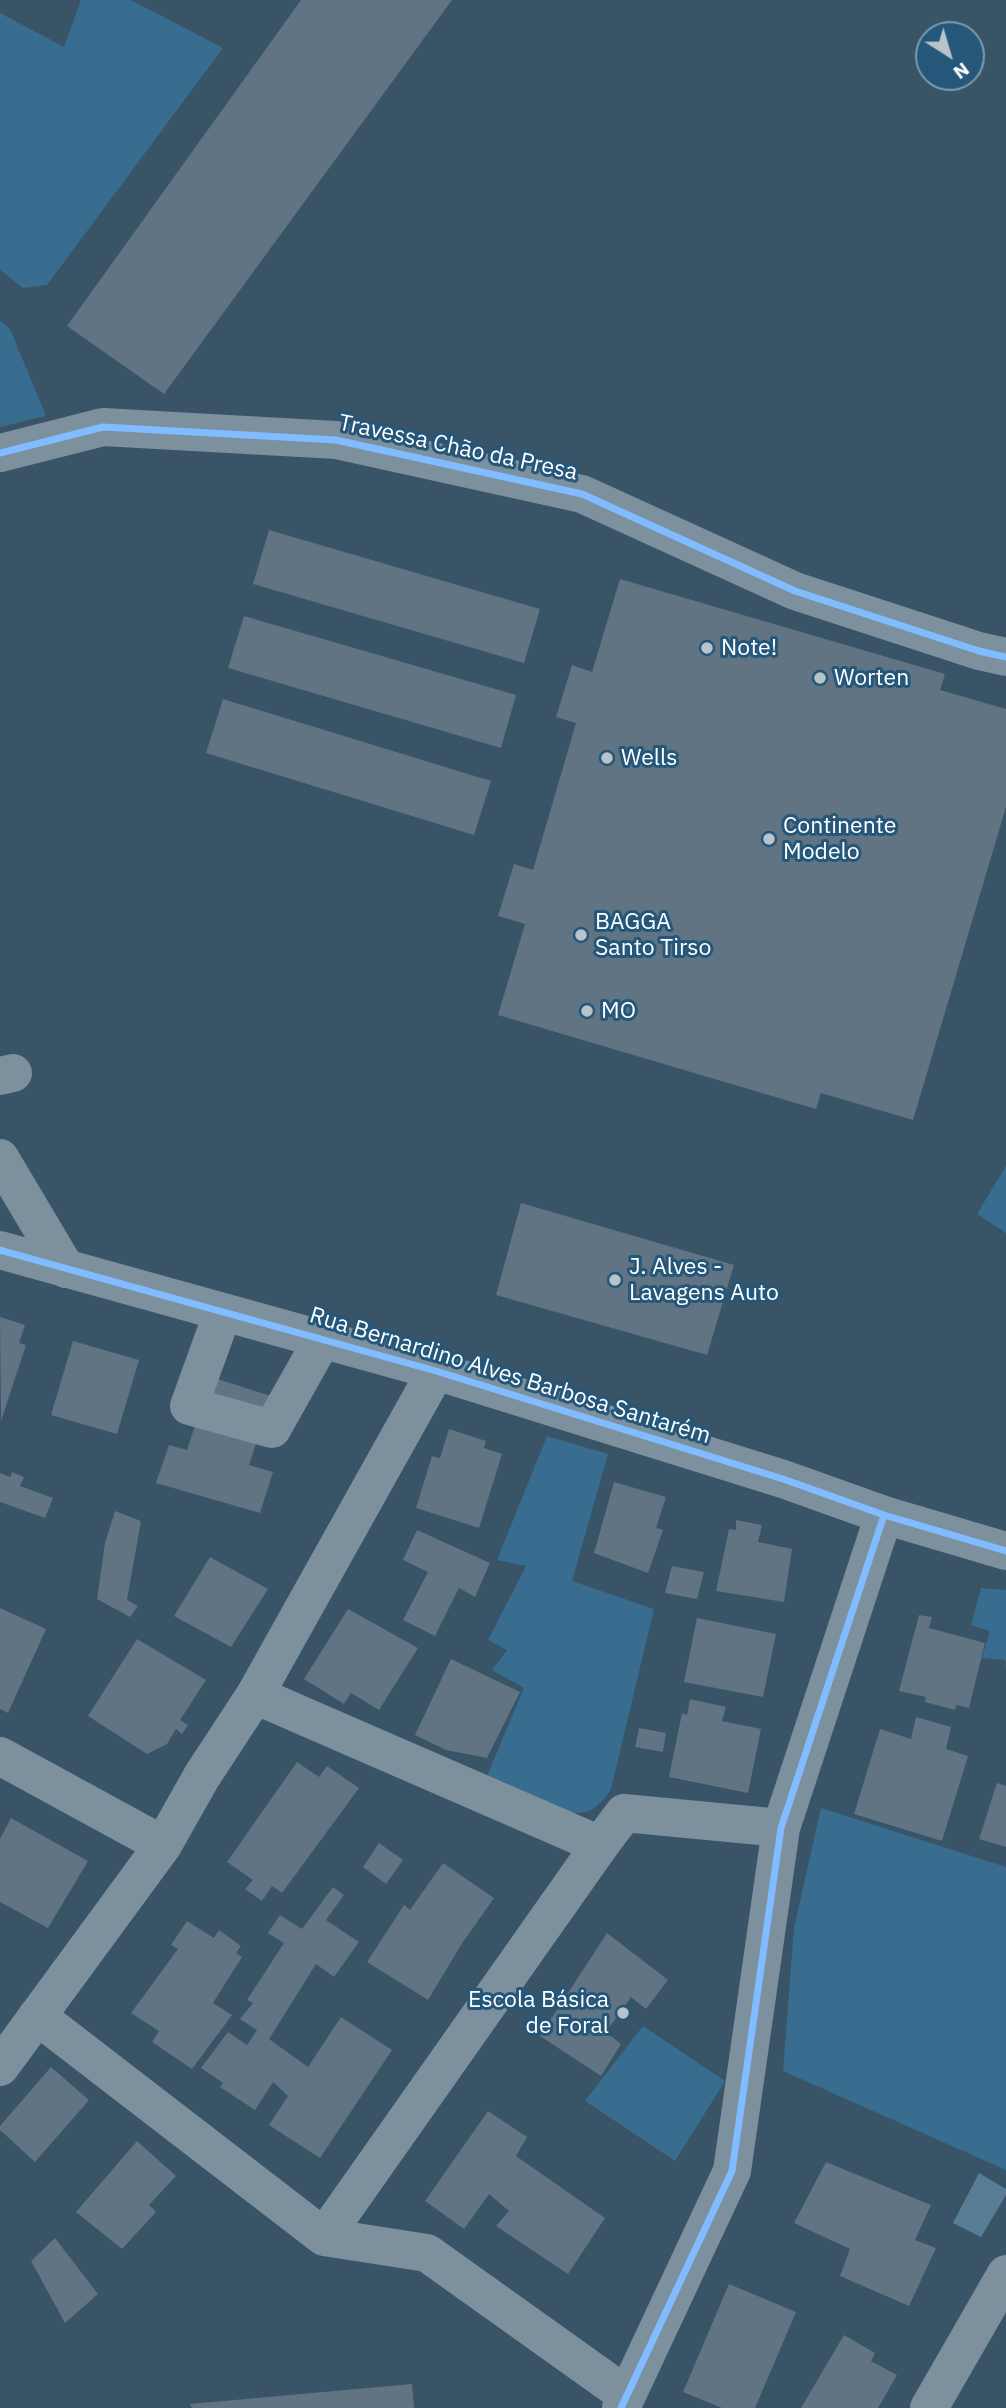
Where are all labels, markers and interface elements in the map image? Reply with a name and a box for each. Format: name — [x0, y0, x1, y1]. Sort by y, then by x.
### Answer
north arrow — [915, 21, 985, 91]
text: N — [949, 57, 974, 85]
street label: Travessa Chão da Presa — [336, 409, 580, 487]
place label: Note! — [721, 634, 777, 662]
marker: Note! — [699, 640, 715, 656]
place label: Worten — [834, 664, 909, 692]
marker: Worten — [812, 670, 828, 686]
place label: Wells — [621, 744, 677, 772]
marker: Wells — [599, 750, 615, 766]
place label: Continente Modelo — [783, 812, 896, 866]
marker: Continente Modelo — [761, 831, 777, 847]
place label: BAGGA Santo Tirso — [595, 908, 711, 962]
marker: BAGGA Santo Tirso — [573, 927, 589, 943]
place label: MO — [601, 997, 636, 1025]
marker: MO — [579, 1003, 595, 1019]
place label: J. Alves - Lavagens Auto — [629, 1253, 779, 1307]
marker: J. Alves - Lavagens Auto — [607, 1272, 623, 1288]
street label: Rua Bernardino Alves Barbosa Santarém — [306, 1302, 714, 1450]
place label: Escola Básica de Foral — [468, 1986, 609, 2040]
marker: Escola Básica de Foral — [615, 2005, 631, 2021]

